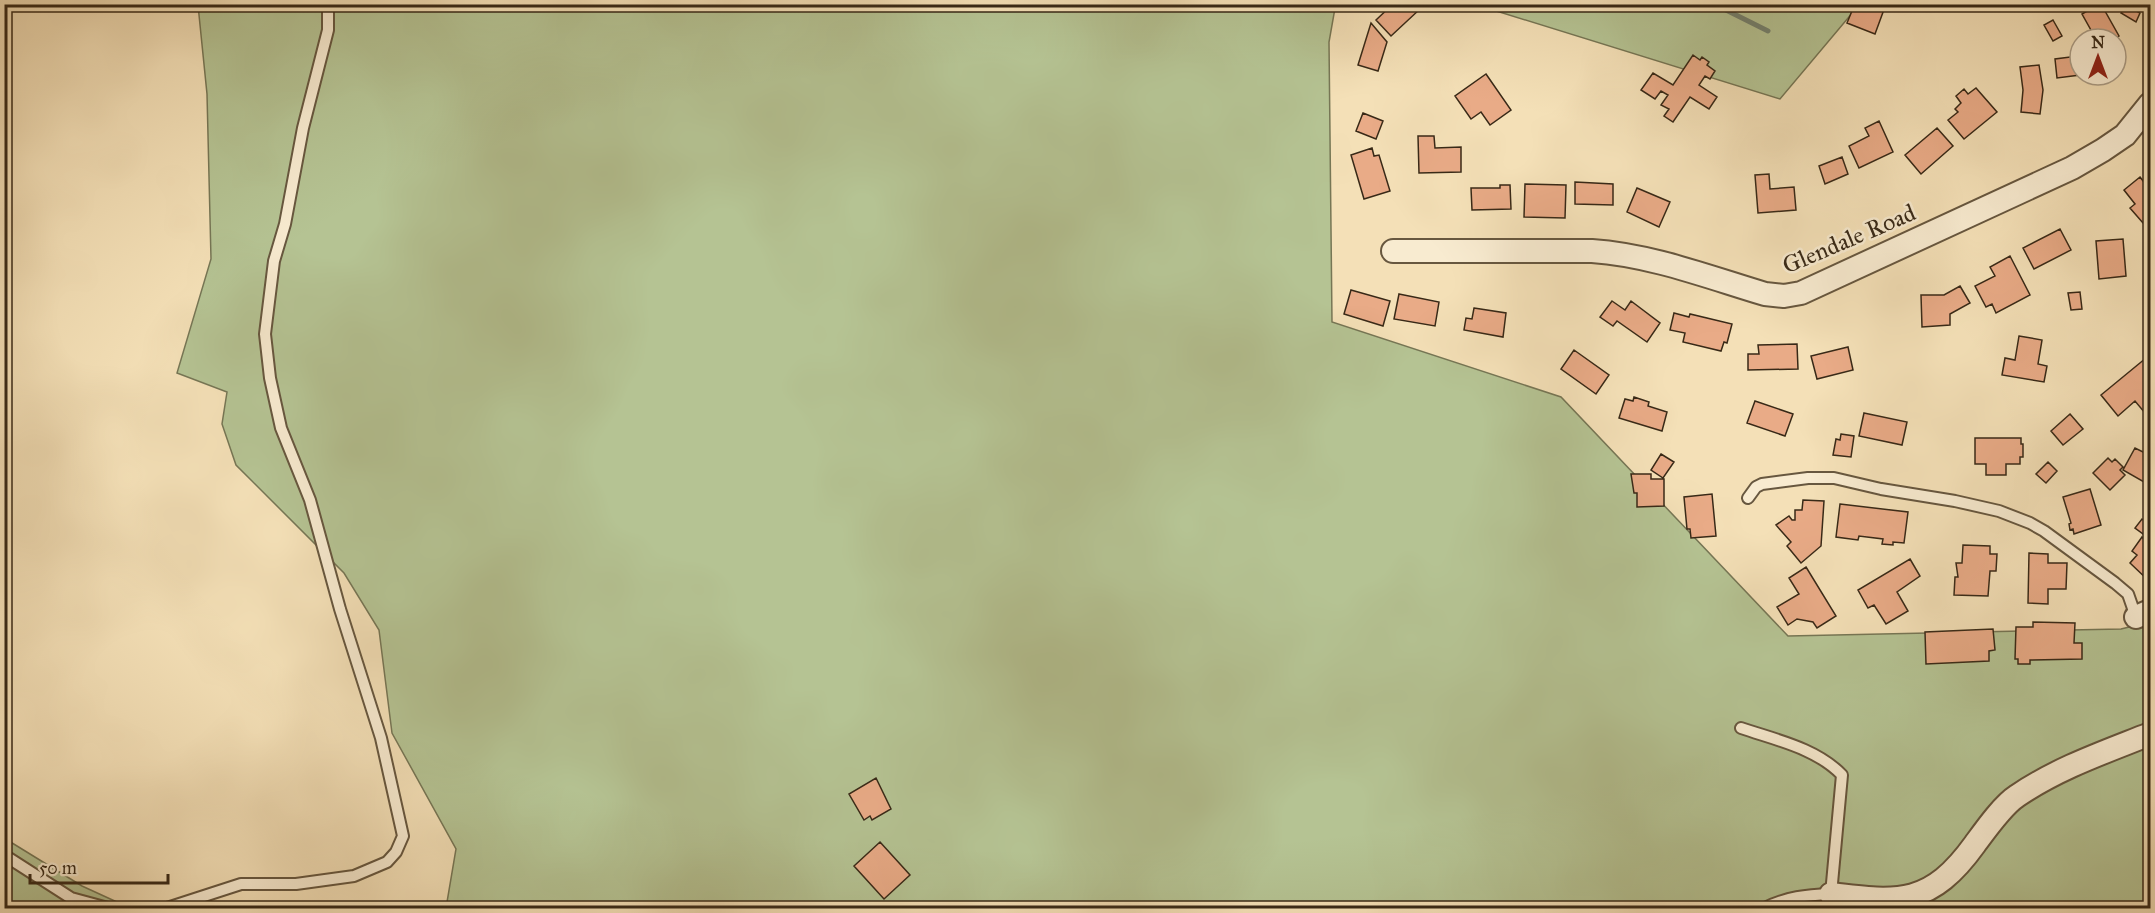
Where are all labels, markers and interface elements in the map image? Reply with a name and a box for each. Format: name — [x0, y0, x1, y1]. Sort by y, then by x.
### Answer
north arrow — [2068, 27, 2128, 87]
text: N — [2091, 33, 2105, 52]
street label: Glendale Road — [1778, 197, 1920, 281]
scale bar — [30, 847, 168, 885]
text: 50 m — [39, 857, 77, 879]

